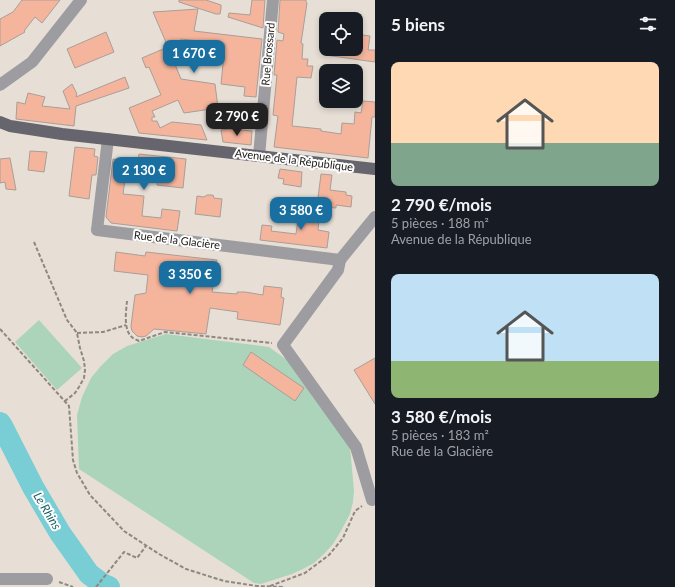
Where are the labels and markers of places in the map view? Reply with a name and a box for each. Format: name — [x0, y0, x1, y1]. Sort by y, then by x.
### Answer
pin: 1 670 € — [157, 40, 231, 74]
pin: 2 790 € — [200, 103, 274, 137]
pin: 2 130 € — [107, 157, 181, 191]
pin: 3 580 € — [264, 197, 338, 231]
pin: 3 350 € — [153, 261, 227, 295]

